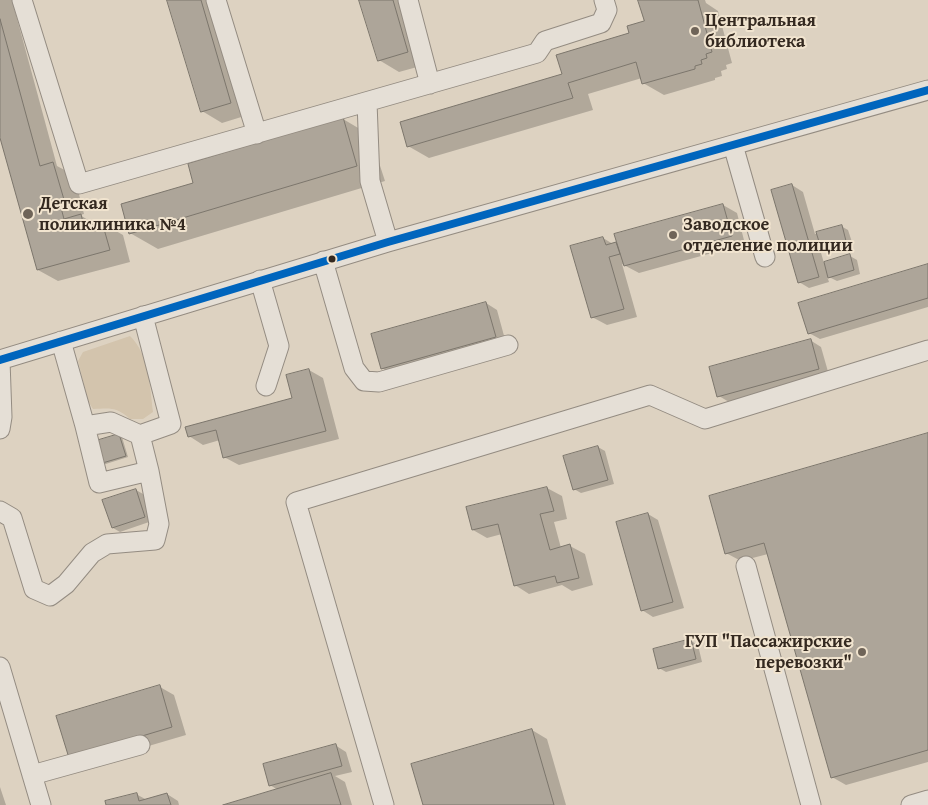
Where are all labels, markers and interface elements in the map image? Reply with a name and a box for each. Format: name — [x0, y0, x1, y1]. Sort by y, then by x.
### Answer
place label: Центральная библиотека — [705, 10, 816, 52]
marker: Центральная библиотека — [689, 25, 701, 37]
place label: Детская поликлиника №4 — [39, 193, 186, 235]
marker: Детская поликлиника №4 — [21, 207, 35, 221]
place label: Заводское отделение полиции — [683, 214, 853, 256]
marker: Заводское отделение полиции — [667, 229, 679, 241]
unlabelled marker — [327, 254, 337, 264]
place label: ГУП "Пассажирские перевозки" — [685, 631, 852, 674]
marker: ГУП "Пассажирские перевозки" — [856, 646, 868, 658]

